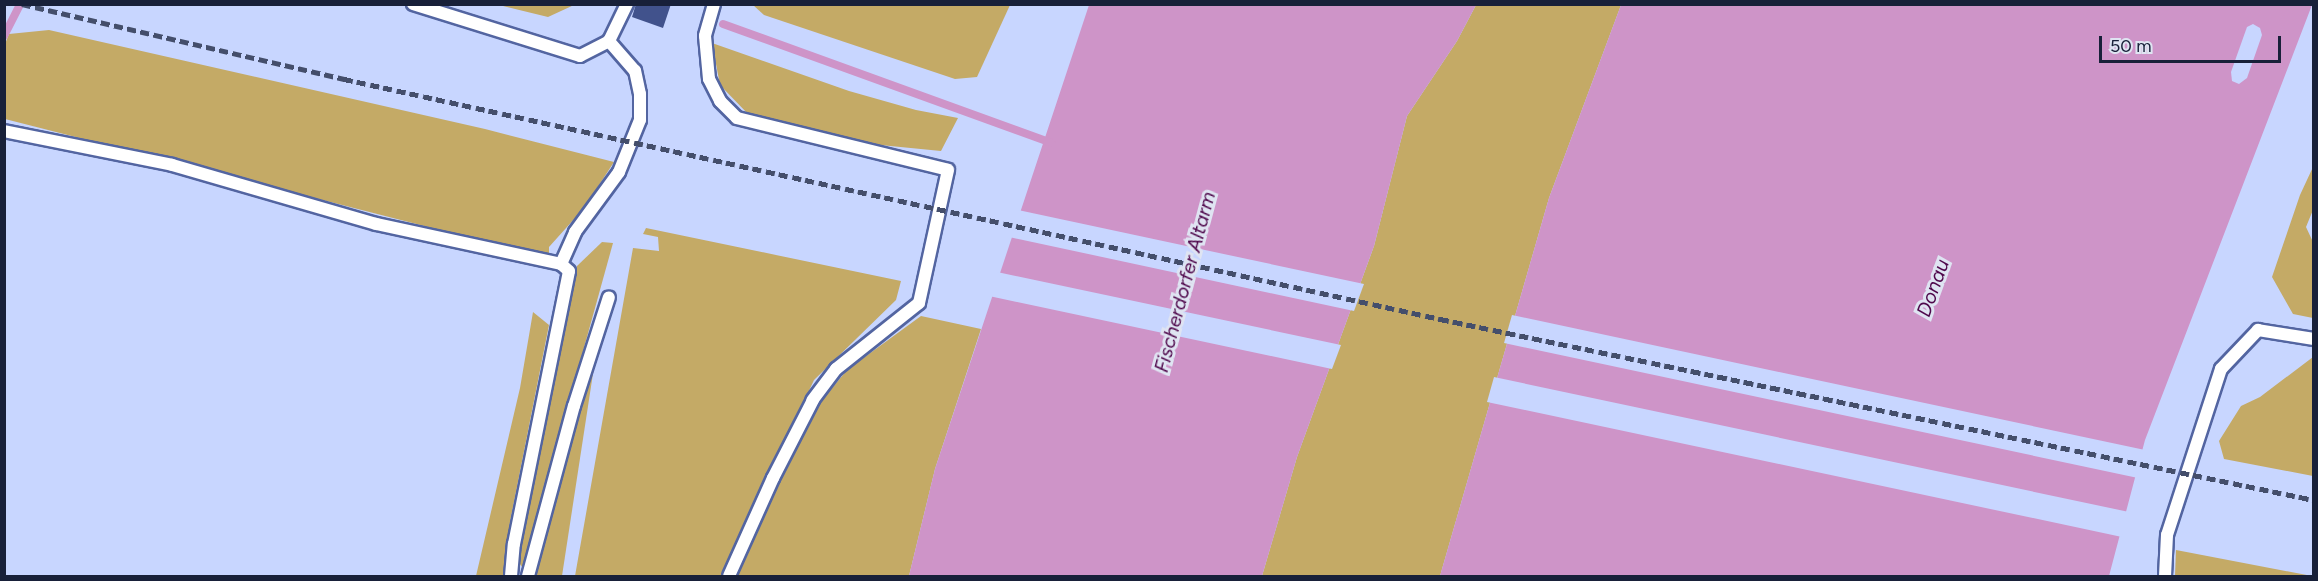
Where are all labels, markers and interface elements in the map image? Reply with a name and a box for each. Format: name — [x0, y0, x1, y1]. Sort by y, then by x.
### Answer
scale bar — [2102, 24, 2284, 62]
text: 50 m — [2110, 35, 2152, 57]
water label: Fischerdorfer Altarm — [1149, 189, 1221, 375]
water label: Donau — [1912, 256, 1954, 320]

